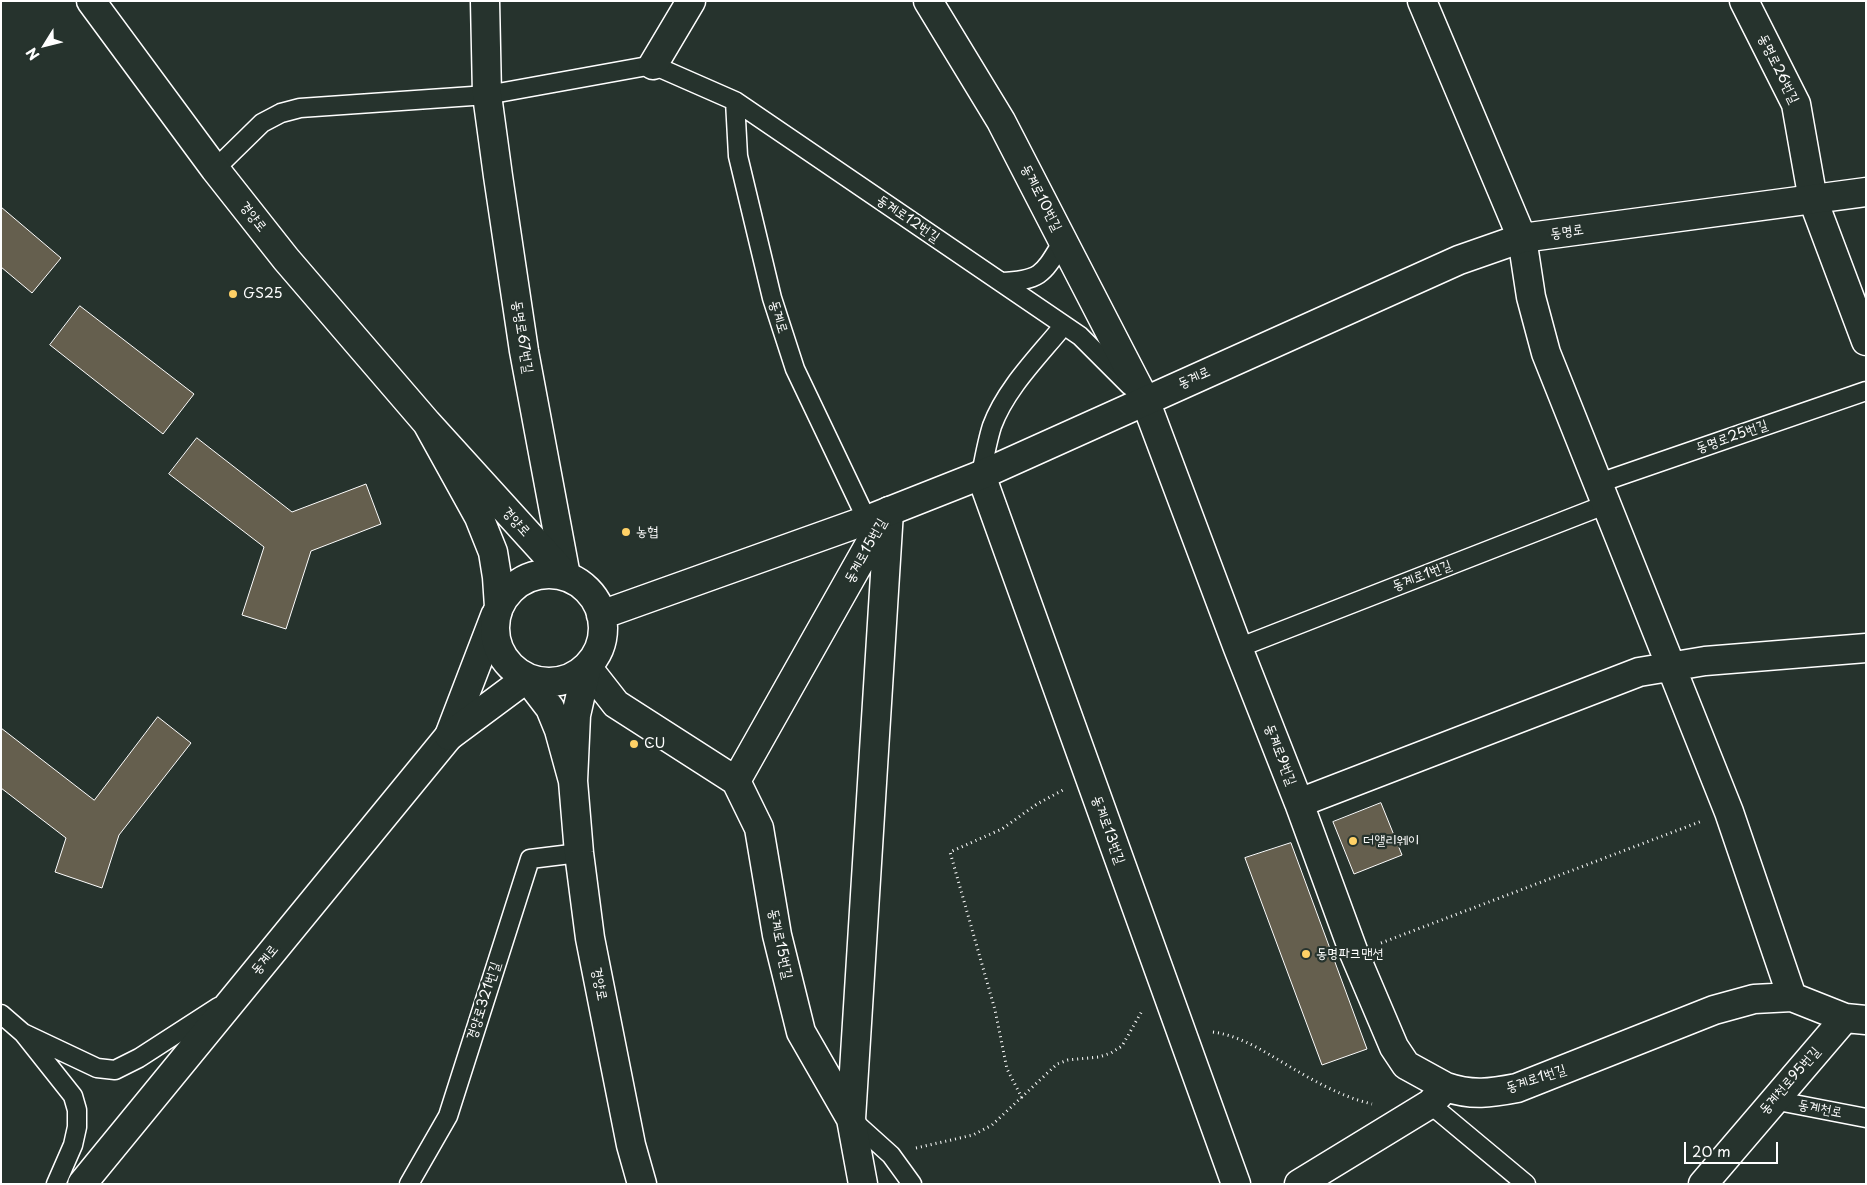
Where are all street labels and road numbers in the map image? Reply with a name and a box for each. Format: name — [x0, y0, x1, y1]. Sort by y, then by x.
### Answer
street label: 동명로26번길 — [1754, 31, 1802, 107]
street label: 동계로10번길 — [1017, 162, 1065, 234]
street label: 동계로12번길 — [873, 192, 943, 246]
street label: 경양로 — [236, 199, 270, 235]
street label: 동명로 — [1549, 221, 1585, 243]
street label: 동계로 — [765, 298, 791, 336]
street label: 동명로67번길 — [508, 299, 536, 375]
street label: 동계로 — [1175, 363, 1213, 393]
street label: 동명로25번길 — [1694, 417, 1770, 457]
street label: 경양로 — [498, 504, 534, 540]
street label: 동계로15번길 — [841, 516, 891, 586]
street label: 동계로1번길 — [1390, 557, 1454, 595]
street label: 동계로9번길 — [1261, 722, 1299, 788]
street label: 동계로13번길 — [1088, 793, 1128, 867]
street label: 동계로15번길 — [764, 907, 796, 981]
street label: 동계로 — [248, 942, 282, 978]
street label: 경양로321번길 — [463, 960, 505, 1042]
street label: 경양로 — [588, 966, 610, 1002]
street label: 동계천로95번길 — [1756, 1044, 1824, 1118]
street label: 동계로1번길 — [1504, 1061, 1568, 1097]
street label: 동계천로 — [1796, 1096, 1844, 1122]

